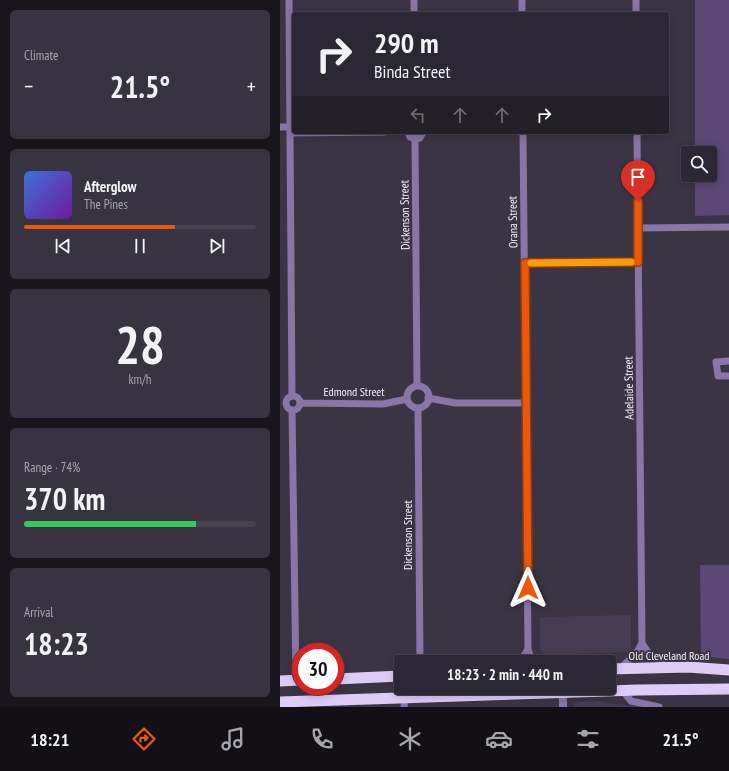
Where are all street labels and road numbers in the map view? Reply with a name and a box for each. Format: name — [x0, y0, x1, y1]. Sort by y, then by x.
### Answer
street label: Dickenson Street — [396, 179, 413, 250]
street label: Orana Street — [505, 195, 520, 248]
street label: Adelaide Street — [620, 355, 637, 420]
street label: Edmond Street — [323, 384, 385, 399]
street label: Dickenson Street — [400, 499, 415, 570]
street label: Old Cleveland Road — [629, 648, 709, 663]

